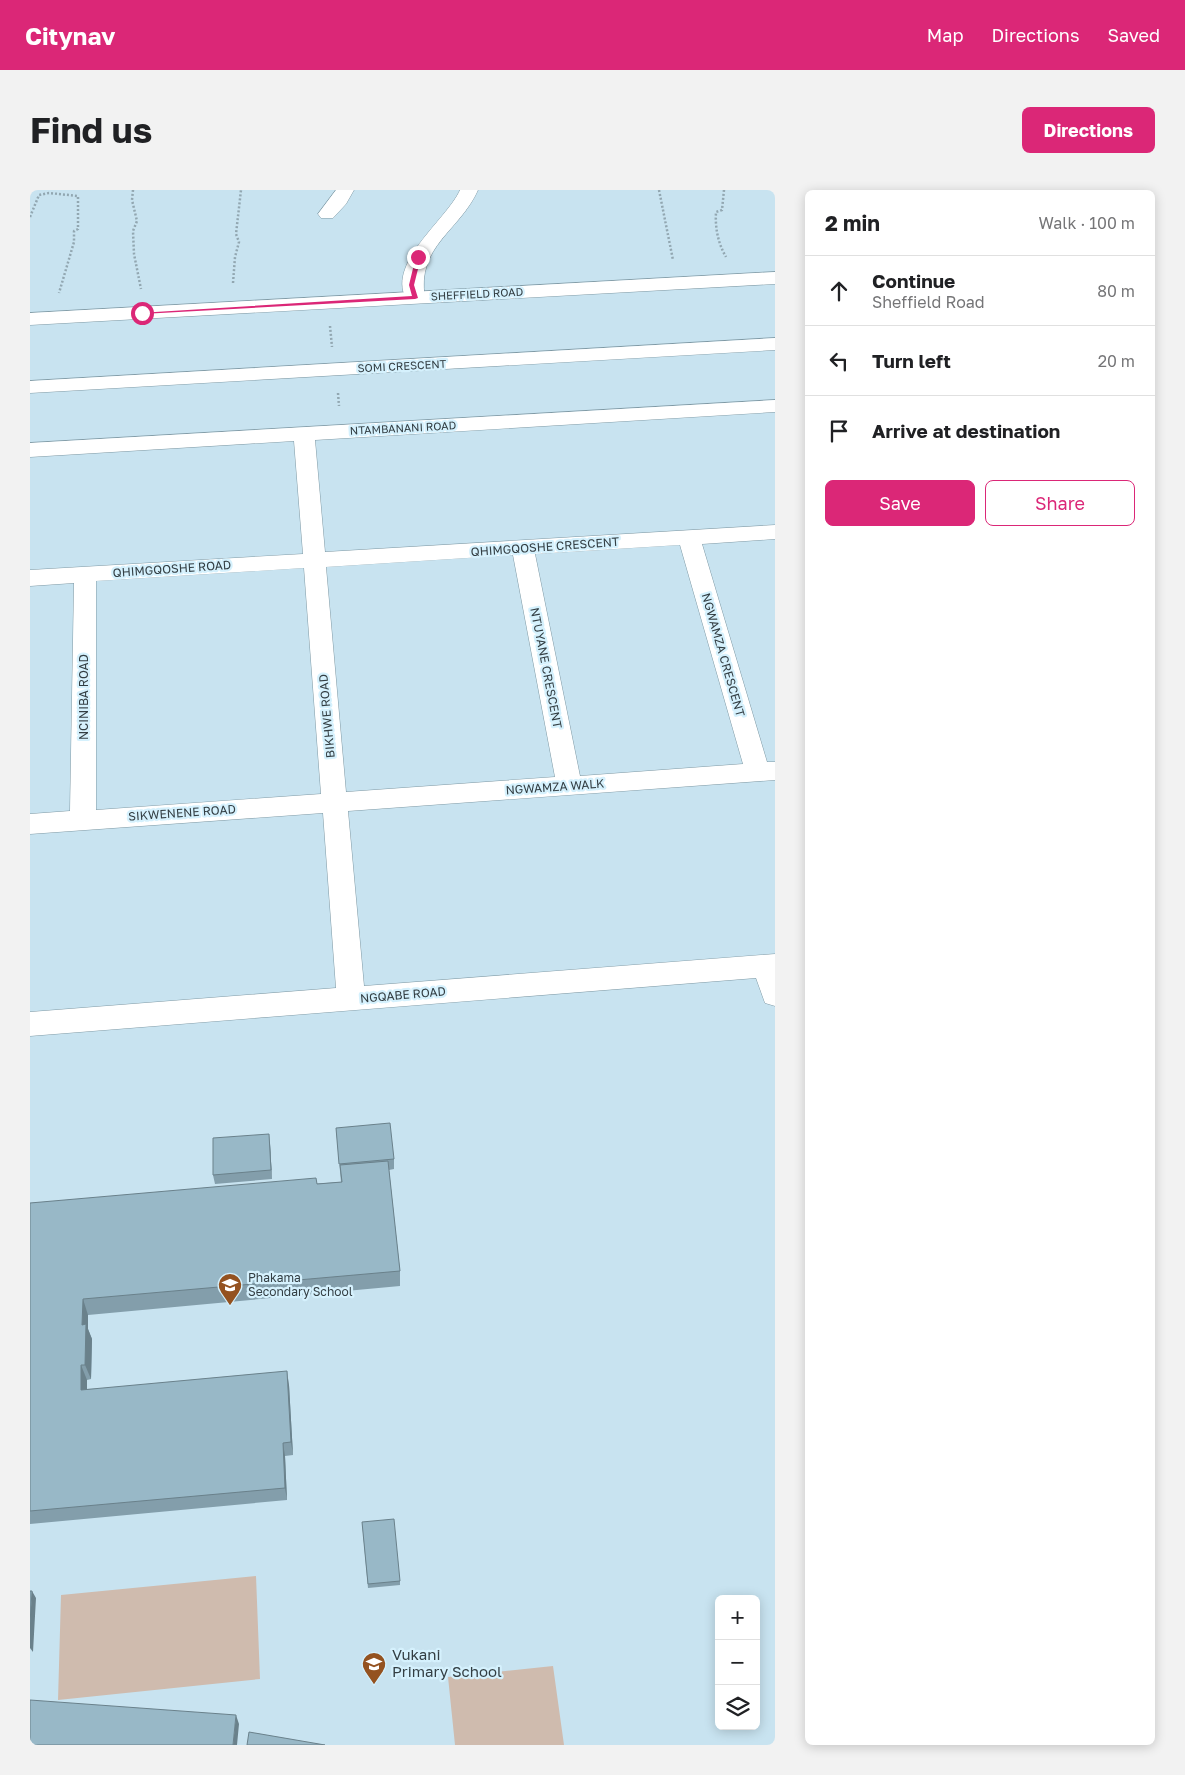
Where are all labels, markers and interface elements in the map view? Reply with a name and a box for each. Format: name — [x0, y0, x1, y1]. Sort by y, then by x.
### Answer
text: Citynav — [25, 21, 115, 50]
text: Map — [927, 24, 963, 46]
text: Directions — [991, 24, 1079, 46]
text: Saved — [1107, 24, 1160, 46]
button: Directions — [1022, 107, 1155, 153]
text: Find us — [30, 109, 152, 151]
text: 2 min — [825, 210, 880, 236]
text: Walk · 100 m — [1039, 213, 1135, 233]
route end — [407, 246, 430, 269]
text: Continue — [872, 269, 955, 292]
icon: ahead — [825, 277, 853, 305]
text: 80 m — [1097, 281, 1135, 301]
street label: SHEFFIELD ROAD — [430, 285, 524, 302]
text: Sheffield Road — [872, 292, 985, 312]
route start — [131, 302, 154, 325]
icon: left — [825, 347, 853, 375]
text: Turn left — [872, 349, 951, 372]
text: 20 m — [1098, 351, 1135, 371]
street label: SOMI CRESCENT — [357, 357, 447, 374]
icon: arrive — [825, 417, 853, 445]
street label: NTAMBANANI ROAD — [349, 418, 457, 437]
text: Arrive at destination — [872, 419, 1060, 442]
button: Save — [825, 480, 975, 526]
button: Share — [985, 480, 1135, 526]
street label: QHIMGQOSHE CRESCENT — [470, 534, 620, 559]
street label: QHIMGQOSHE ROAD — [112, 557, 232, 580]
street label: NGWAMZA CRESCENT — [699, 591, 749, 719]
street label: NTUYANE CRESCENT — [527, 606, 566, 730]
street label: NCINIBA ROAD — [76, 654, 91, 740]
street label: BIKHWE ROAD — [315, 673, 338, 759]
street label: NGWAMZA WALK — [505, 776, 605, 797]
street label: SIKWENENE ROAD — [128, 801, 236, 824]
street label: NGQABE ROAD — [359, 983, 447, 1006]
place label: Phakama Secondary School — [248, 1270, 353, 1299]
school or university icon: Phakama Secondary School — [217, 1272, 243, 1306]
map controls — [715, 1595, 760, 1730]
button: + — [715, 1595, 760, 1640]
button: − — [715, 1640, 760, 1685]
place label: Vukani Primary School — [392, 1645, 502, 1680]
school or university icon: Vukani Primary School — [361, 1651, 387, 1685]
button: layers — [715, 1685, 760, 1730]

